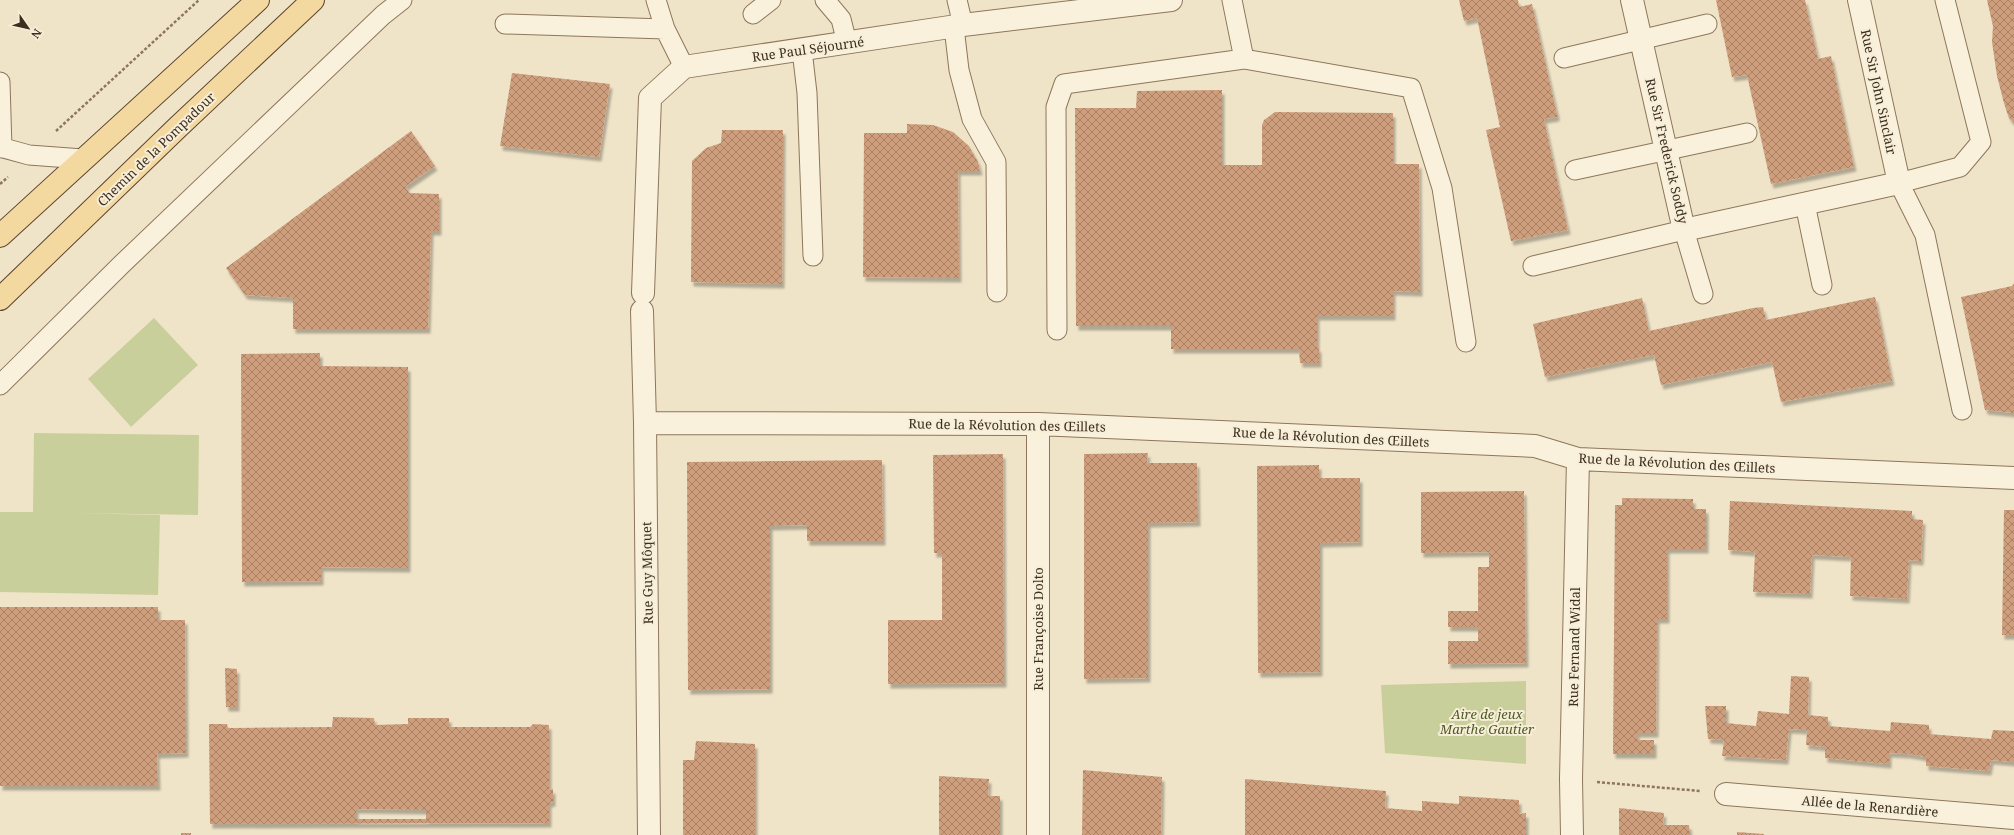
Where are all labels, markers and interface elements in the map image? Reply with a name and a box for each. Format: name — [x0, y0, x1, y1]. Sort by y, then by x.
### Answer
north arrow — [8, 8, 48, 48]
text: N — [28, 26, 45, 42]
street label: Rue Sir John Sinclair — [1857, 28, 1901, 156]
street label: Rue Paul Séjourné — [751, 32, 865, 66]
street label: Rue Sir Frederick Soddy — [1641, 76, 1693, 226]
street label: Chemin de la Pompadour — [93, 88, 219, 210]
street label: Rue de la Révolution des Œillets — [908, 414, 1106, 436]
street label: Rue de la Révolution des Œillets — [1232, 423, 1430, 451]
street label: Rue de la Révolution des Œillets — [1578, 449, 1776, 477]
street label: Rue Guy Môquet — [637, 521, 657, 625]
street label: Rue Françoise Dolto — [1029, 567, 1047, 691]
street label: Rue Fernand Widal — [1564, 587, 1584, 707]
park label: Aire de jeux Marthe Gautier — [1439, 705, 1535, 738]
street label: Allée de la Renardière — [1801, 791, 1939, 821]

